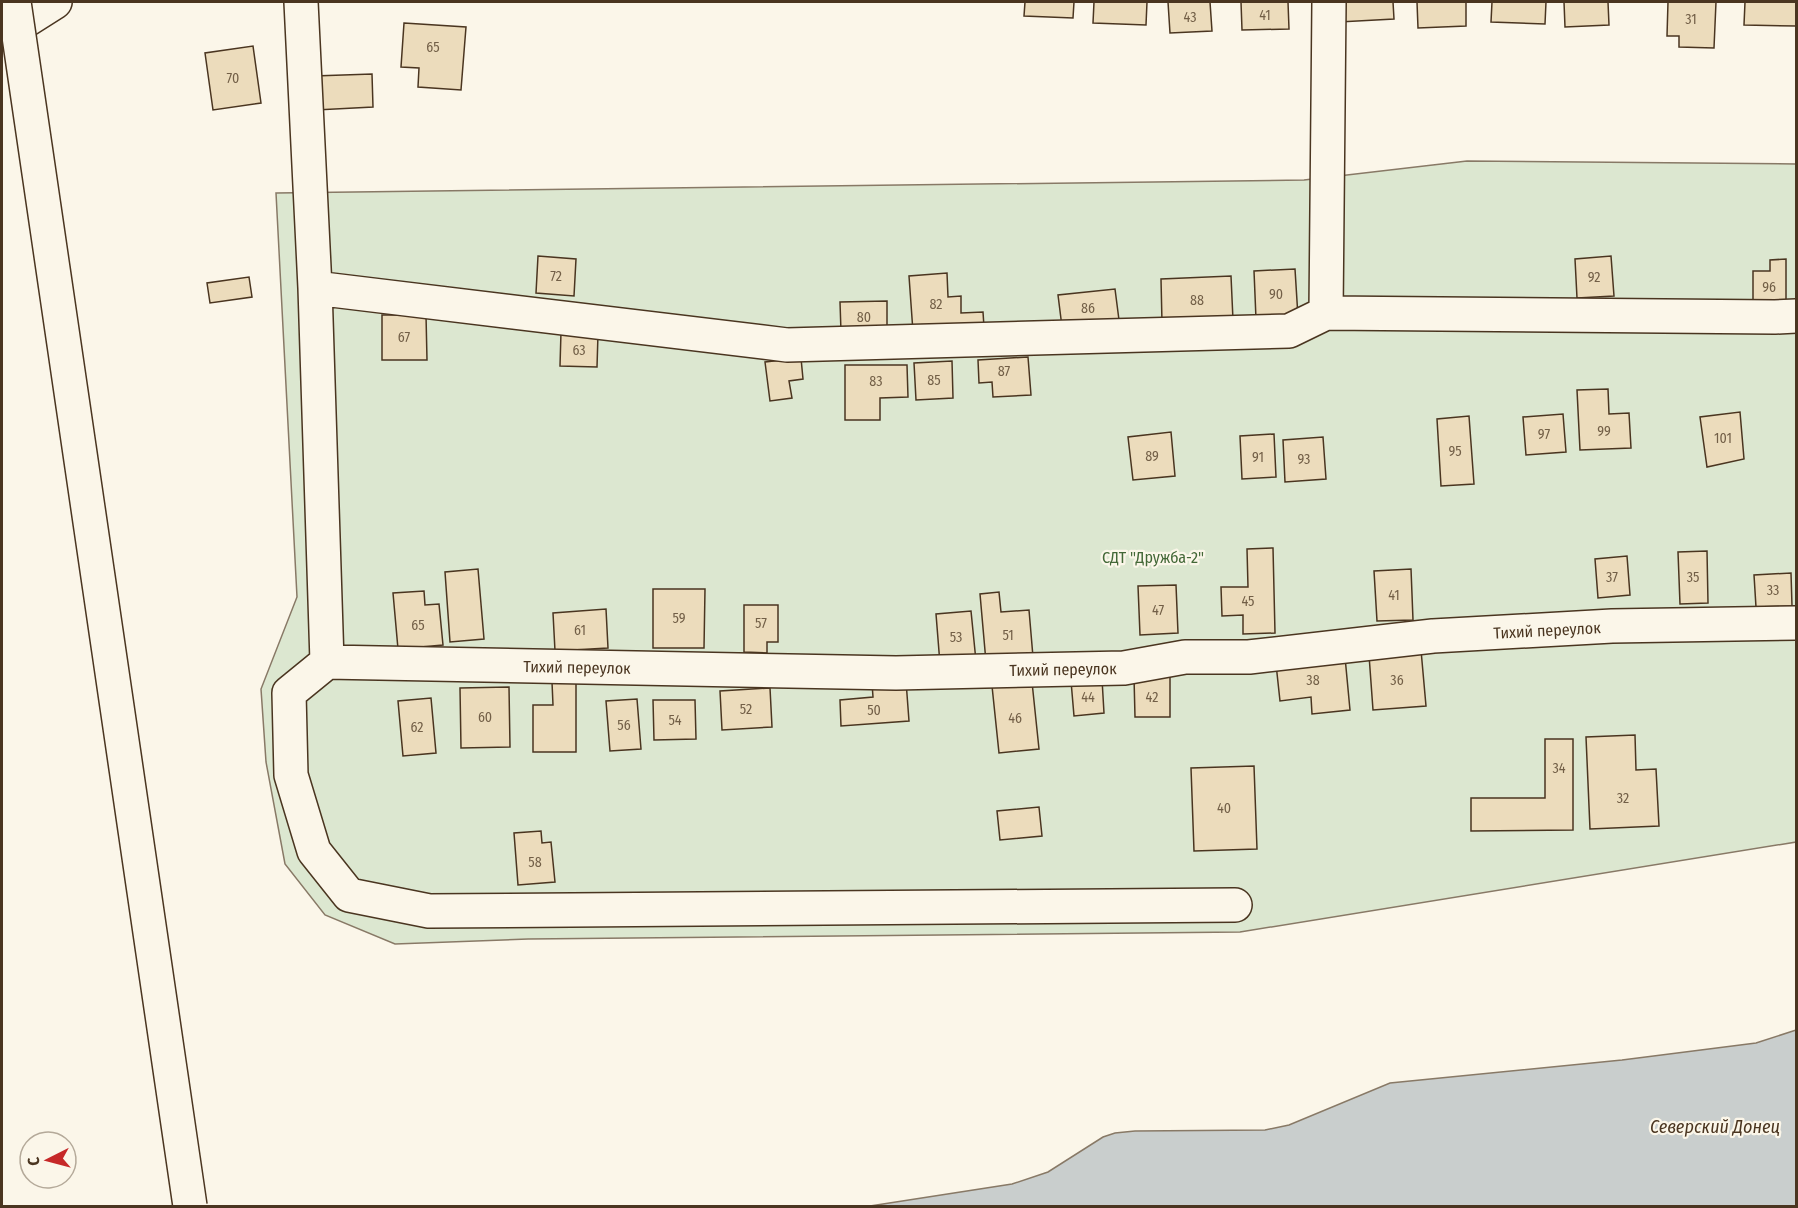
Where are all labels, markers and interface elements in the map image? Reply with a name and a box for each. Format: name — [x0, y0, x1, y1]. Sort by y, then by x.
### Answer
house number: 41 — [1259, 7, 1271, 24]
house number: 43 — [1184, 9, 1196, 26]
house number: 31 — [1685, 11, 1697, 28]
house number: 65 — [426, 39, 440, 56]
house number: 70 — [227, 70, 239, 87]
house number: 72 — [550, 268, 562, 285]
house number: 92 — [1588, 269, 1600, 286]
house number: 96 — [1762, 279, 1776, 296]
house number: 90 — [1269, 286, 1283, 303]
house number: 88 — [1190, 292, 1204, 309]
house number: 82 — [929, 296, 943, 313]
house number: 86 — [1081, 300, 1095, 317]
house number: 80 — [857, 309, 871, 326]
house number: 67 — [398, 329, 410, 346]
house number: 63 — [572, 342, 586, 359]
house number: 87 — [998, 363, 1011, 380]
house number: 85 — [927, 372, 941, 389]
house number: 83 — [869, 373, 883, 390]
house number: 99 — [1597, 423, 1611, 440]
house number: 97 — [1538, 426, 1550, 443]
house number: 101 — [1714, 430, 1732, 447]
house number: 95 — [1448, 443, 1462, 460]
house number: 89 — [1145, 448, 1159, 465]
house number: 91 — [1252, 449, 1264, 466]
house number: 93 — [1298, 451, 1310, 468]
park label: СДТ "Дружба-2" — [1102, 548, 1204, 567]
house number: 37 — [1606, 569, 1618, 586]
house number: 35 — [1687, 569, 1699, 586]
house number: 33 — [1767, 582, 1779, 599]
house number: 41 — [1388, 587, 1400, 604]
house number: 45 — [1241, 593, 1255, 610]
house number: 47 — [1152, 602, 1164, 619]
house number: 59 — [672, 610, 686, 627]
house number: 57 — [755, 615, 767, 632]
house number: 65 — [411, 617, 425, 634]
street label: Тихий переулок — [1493, 618, 1602, 643]
house number: 61 — [574, 622, 586, 639]
house number: 51 — [1002, 627, 1014, 644]
house number: 53 — [950, 629, 962, 646]
street label: Тихий переулок — [523, 657, 631, 678]
street label: Тихий переулок — [1009, 659, 1117, 680]
house number: 38 — [1306, 672, 1320, 689]
house number: 36 — [1390, 672, 1404, 689]
house number: 44 — [1081, 689, 1095, 706]
house number: 42 — [1146, 689, 1158, 706]
house number: 52 — [740, 701, 752, 718]
house number: 50 — [867, 702, 881, 719]
house number: 60 — [478, 709, 492, 726]
house number: 46 — [1008, 710, 1022, 727]
house number: 54 — [668, 712, 682, 729]
house number: 56 — [617, 717, 631, 734]
house number: 62 — [411, 719, 424, 736]
house number: 34 — [1552, 760, 1566, 777]
house number: 32 — [1617, 790, 1629, 807]
house number: 40 — [1217, 800, 1231, 817]
house number: 58 — [528, 854, 542, 871]
water label: Северский Донец — [1650, 1116, 1780, 1138]
north arrow — [18, 1130, 78, 1190]
text: С — [24, 1156, 43, 1167]

